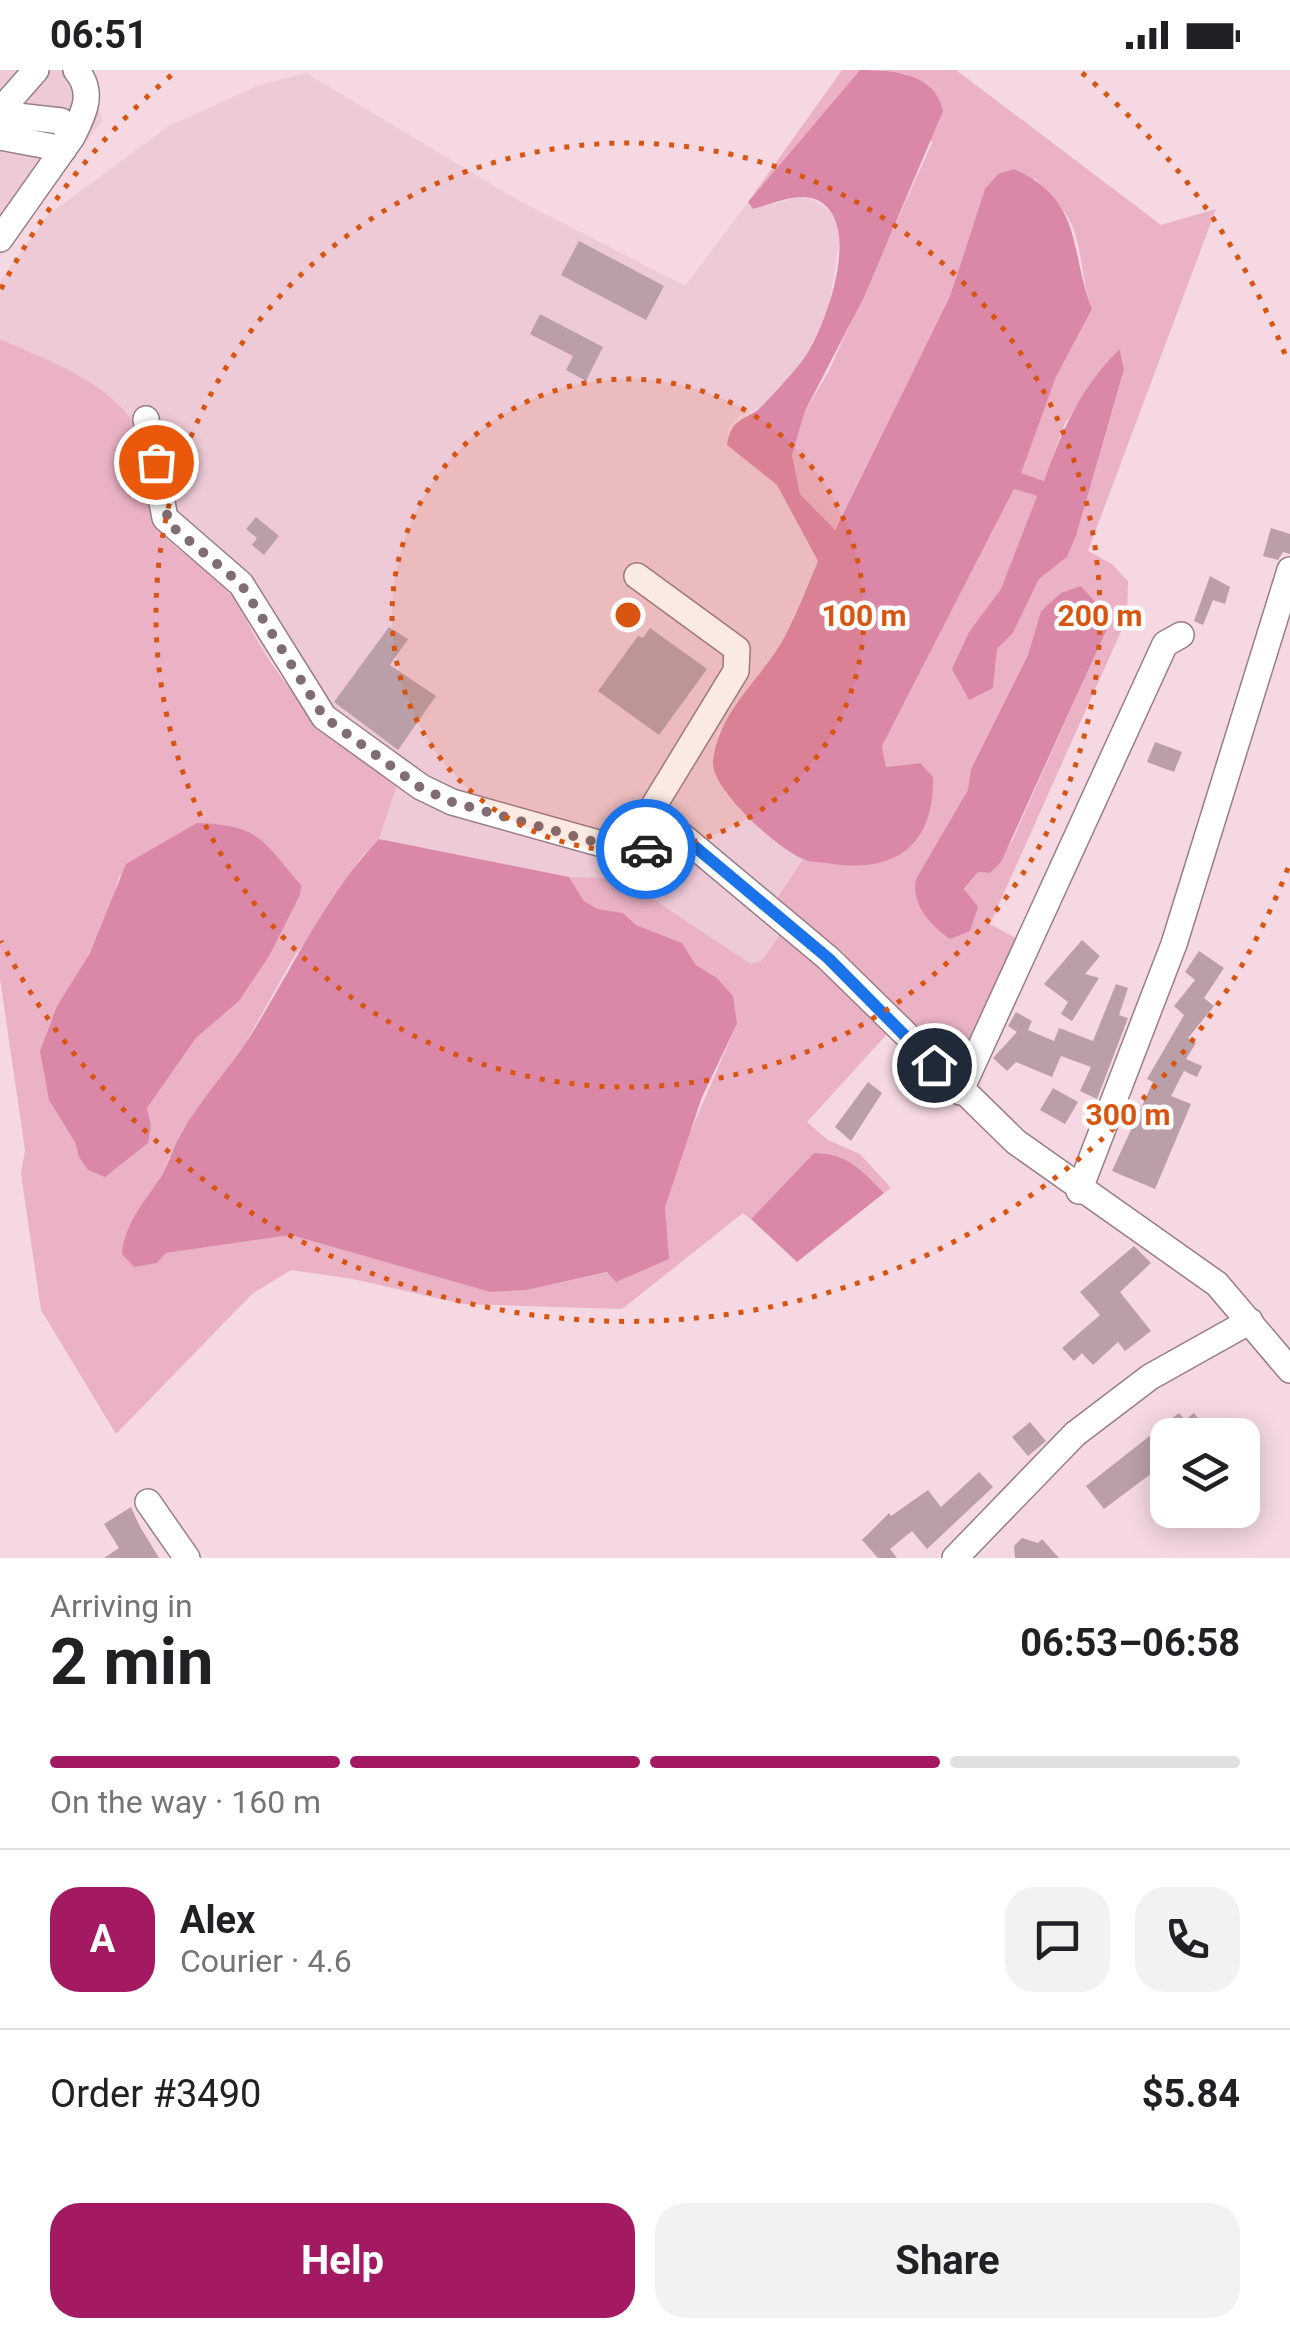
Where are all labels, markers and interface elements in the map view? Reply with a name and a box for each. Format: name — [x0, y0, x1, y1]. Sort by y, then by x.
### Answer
text: 06:51 — [50, 13, 148, 57]
pin — [114, 420, 199, 505]
icon: bag — [129, 435, 184, 490]
centre of rings — [610, 597, 646, 633]
text: 100 m — [821, 598, 907, 633]
text: 200 m — [1057, 598, 1143, 633]
courier — [596, 799, 696, 899]
icon: car — [619, 822, 674, 877]
pin — [892, 1023, 977, 1108]
icon: home — [907, 1038, 962, 1093]
text: 300 m — [1085, 1097, 1171, 1132]
map controls — [1150, 1418, 1260, 1528]
button: layers — [1150, 1418, 1260, 1528]
text: Arriving in — [50, 1587, 193, 1625]
text: 06:53–06:58 — [1020, 1621, 1240, 1665]
text: 2 min — [50, 1624, 213, 1700]
text: On the way · 160 m — [50, 1783, 321, 1821]
button: chat — [1005, 1887, 1110, 1992]
button: phone — [1135, 1887, 1240, 1992]
text: Alex — [180, 1898, 255, 1942]
text: A — [90, 1917, 115, 1961]
text: Courier · 4.6 — [180, 1942, 352, 1980]
text: Order #3490 — [50, 2072, 261, 2116]
text: $5.84 — [1142, 2072, 1240, 2116]
button: Help — [50, 2203, 635, 2318]
button: Share — [655, 2203, 1240, 2318]

